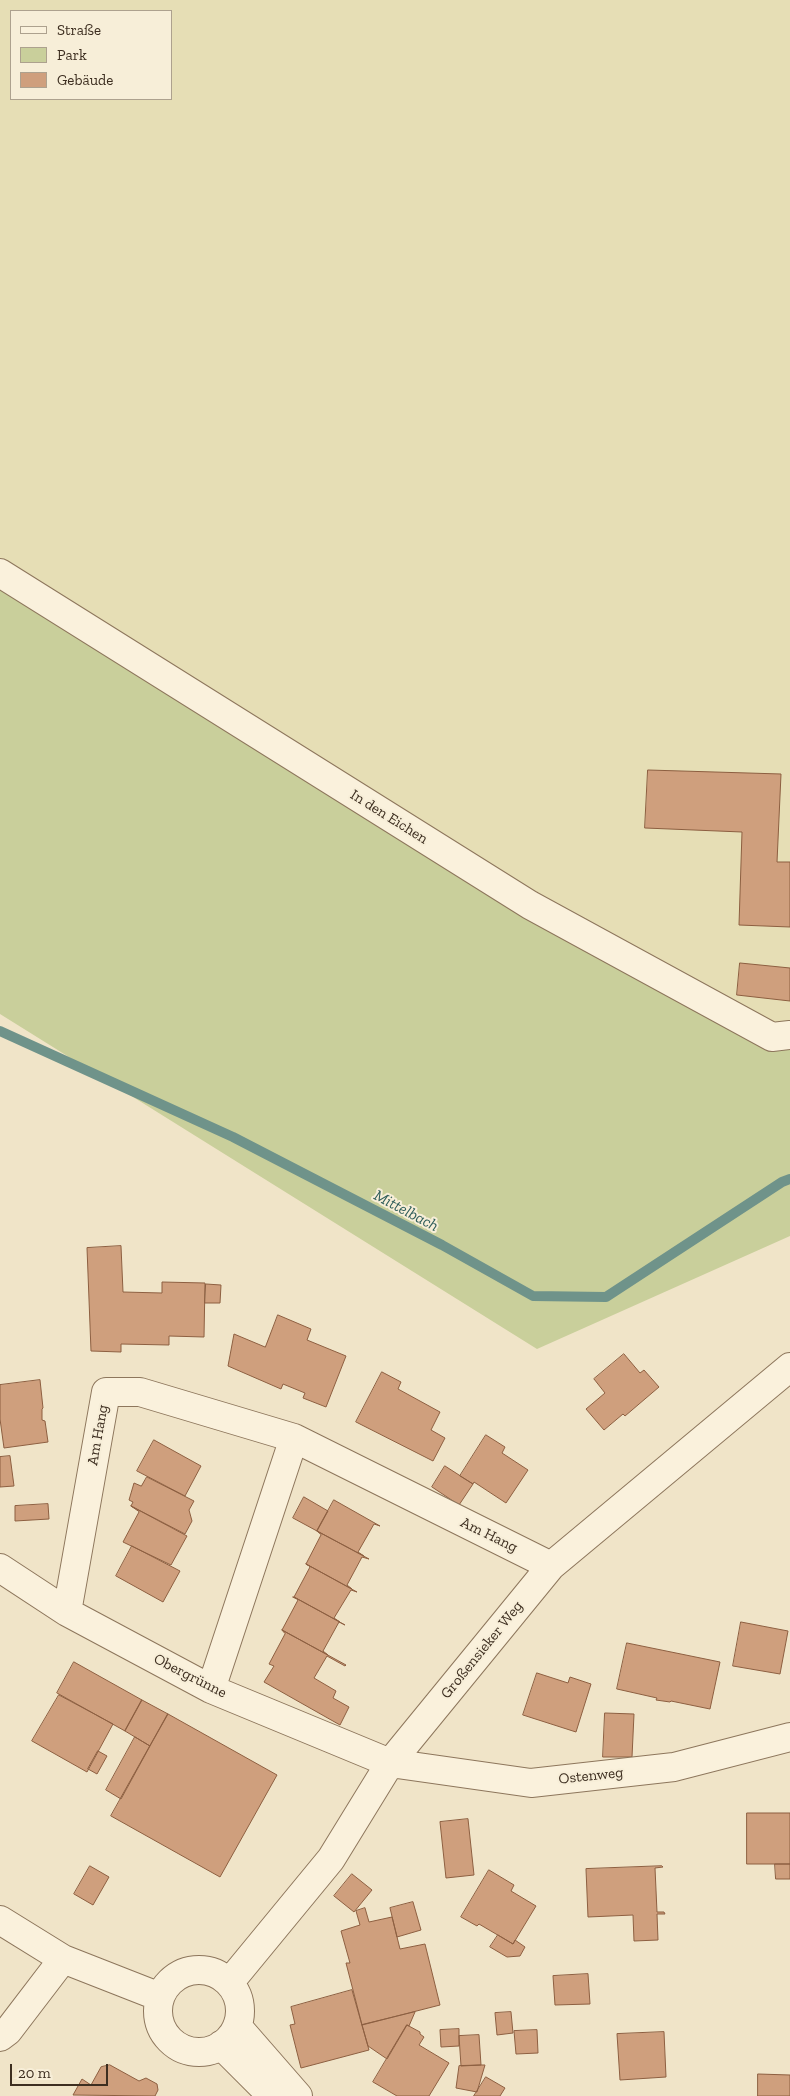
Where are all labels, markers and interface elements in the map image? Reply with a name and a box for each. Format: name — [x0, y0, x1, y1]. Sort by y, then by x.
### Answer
legend — [10, 10, 172, 100]
text: Straße — [57, 21, 101, 39]
text: Park — [57, 46, 87, 64]
text: Gebäude — [57, 71, 113, 89]
street label: In den Eichen — [347, 786, 431, 848]
water label: Mittelbach — [370, 1186, 442, 1236]
street label: Am Hang — [84, 1403, 112, 1467]
street label: Am Hang — [458, 1513, 520, 1557]
street label: Großensieker Weg — [437, 1598, 527, 1702]
street label: Obergrünne — [151, 1650, 229, 1702]
street label: Ostenweg — [558, 1764, 624, 1788]
scale bar — [12, 2054, 110, 2086]
text: 20 m — [18, 2064, 51, 2082]

